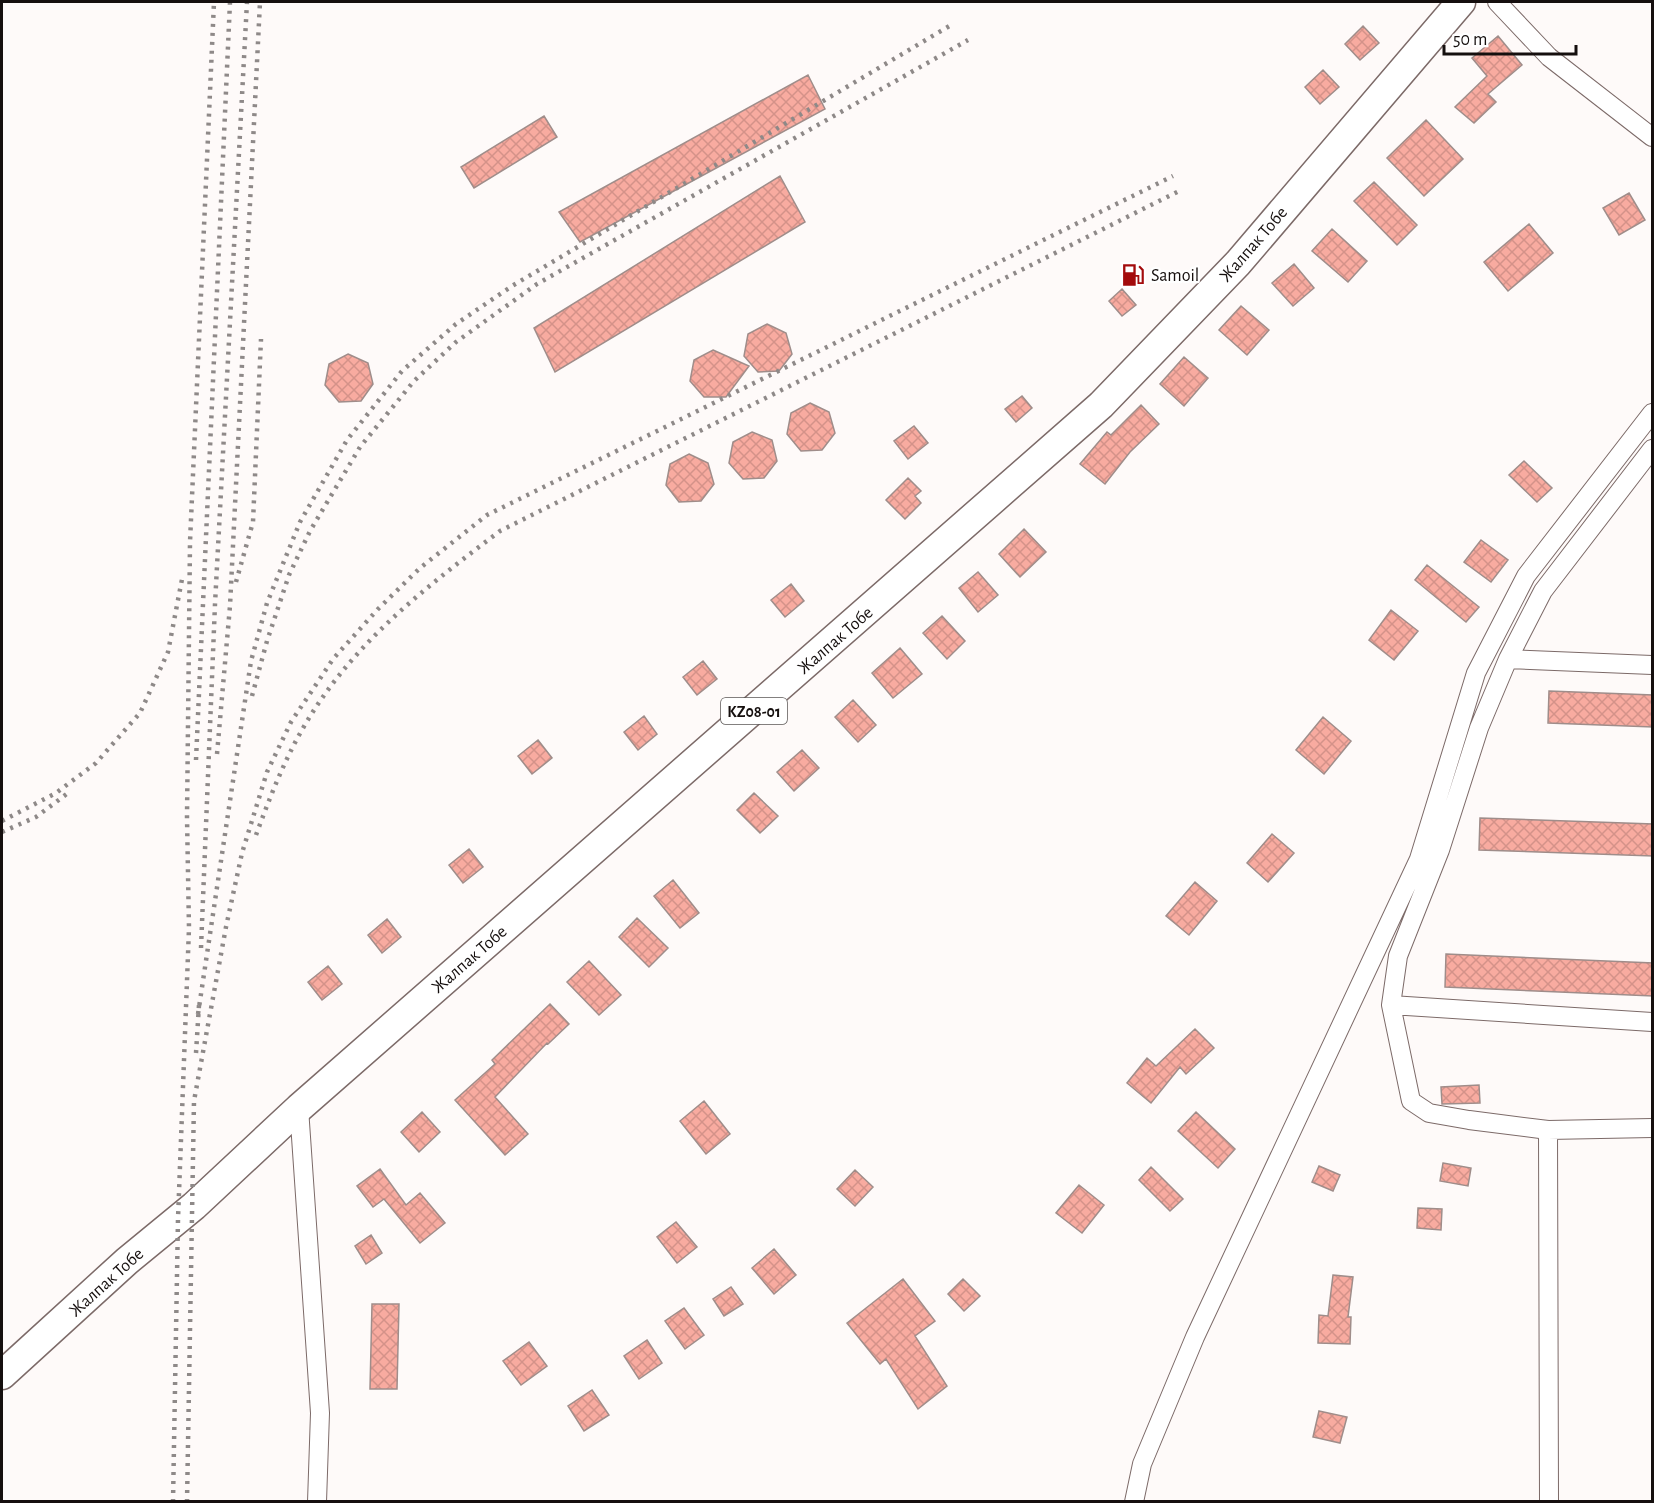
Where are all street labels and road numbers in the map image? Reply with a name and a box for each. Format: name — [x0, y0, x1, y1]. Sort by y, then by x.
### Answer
street label: Жалпак Тобе — [1216, 203, 1291, 286]
street label: Жалпак Тобе — [794, 603, 877, 678]
road number: KZ08-01 — [721, 698, 787, 724]
street label: Жалпак Тобе — [428, 922, 511, 997]
street label: Жалпак Тобе — [65, 1244, 147, 1321]

